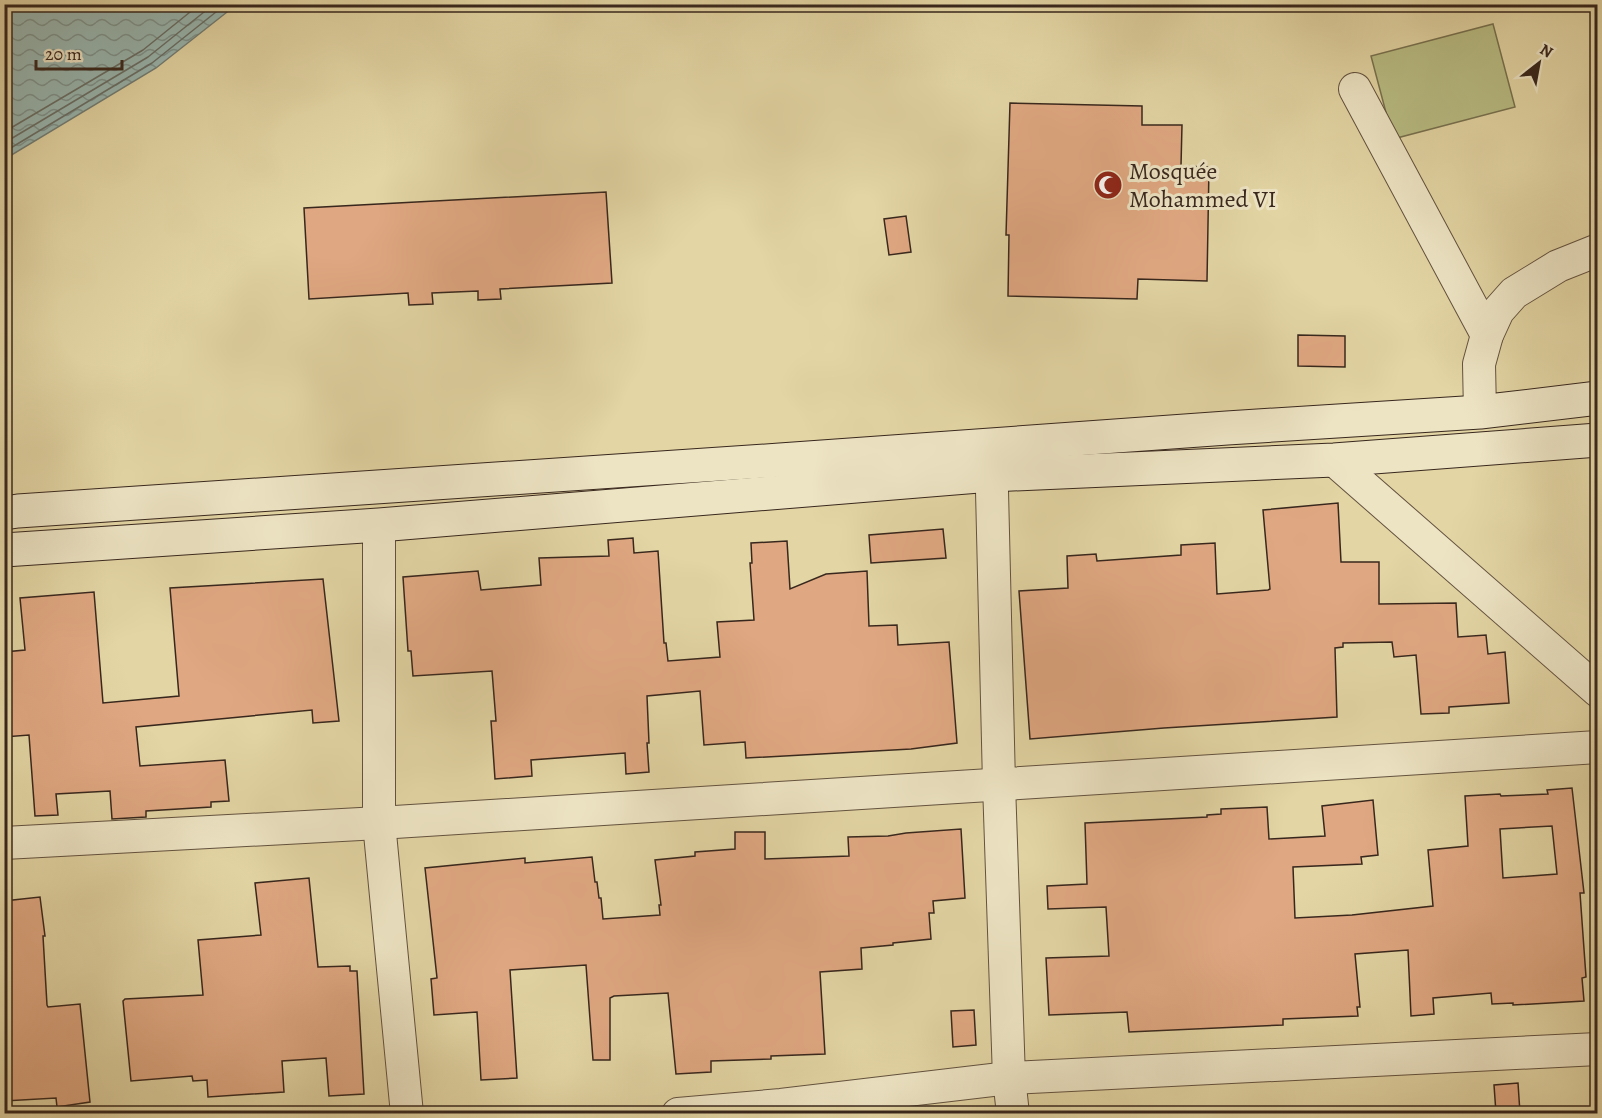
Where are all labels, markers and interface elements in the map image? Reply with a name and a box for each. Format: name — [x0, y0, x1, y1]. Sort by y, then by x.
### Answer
scale bar — [36, 33, 122, 71]
north arrow — [1509, 33, 1569, 93]
text: N — [1536, 39, 1557, 64]
text: 20 m — [45, 42, 82, 66]
place label: Mosquée Mohammed VI — [1129, 155, 1276, 215]
mosque icon: Mosquée Mohammed VI — [1092, 169, 1124, 201]

